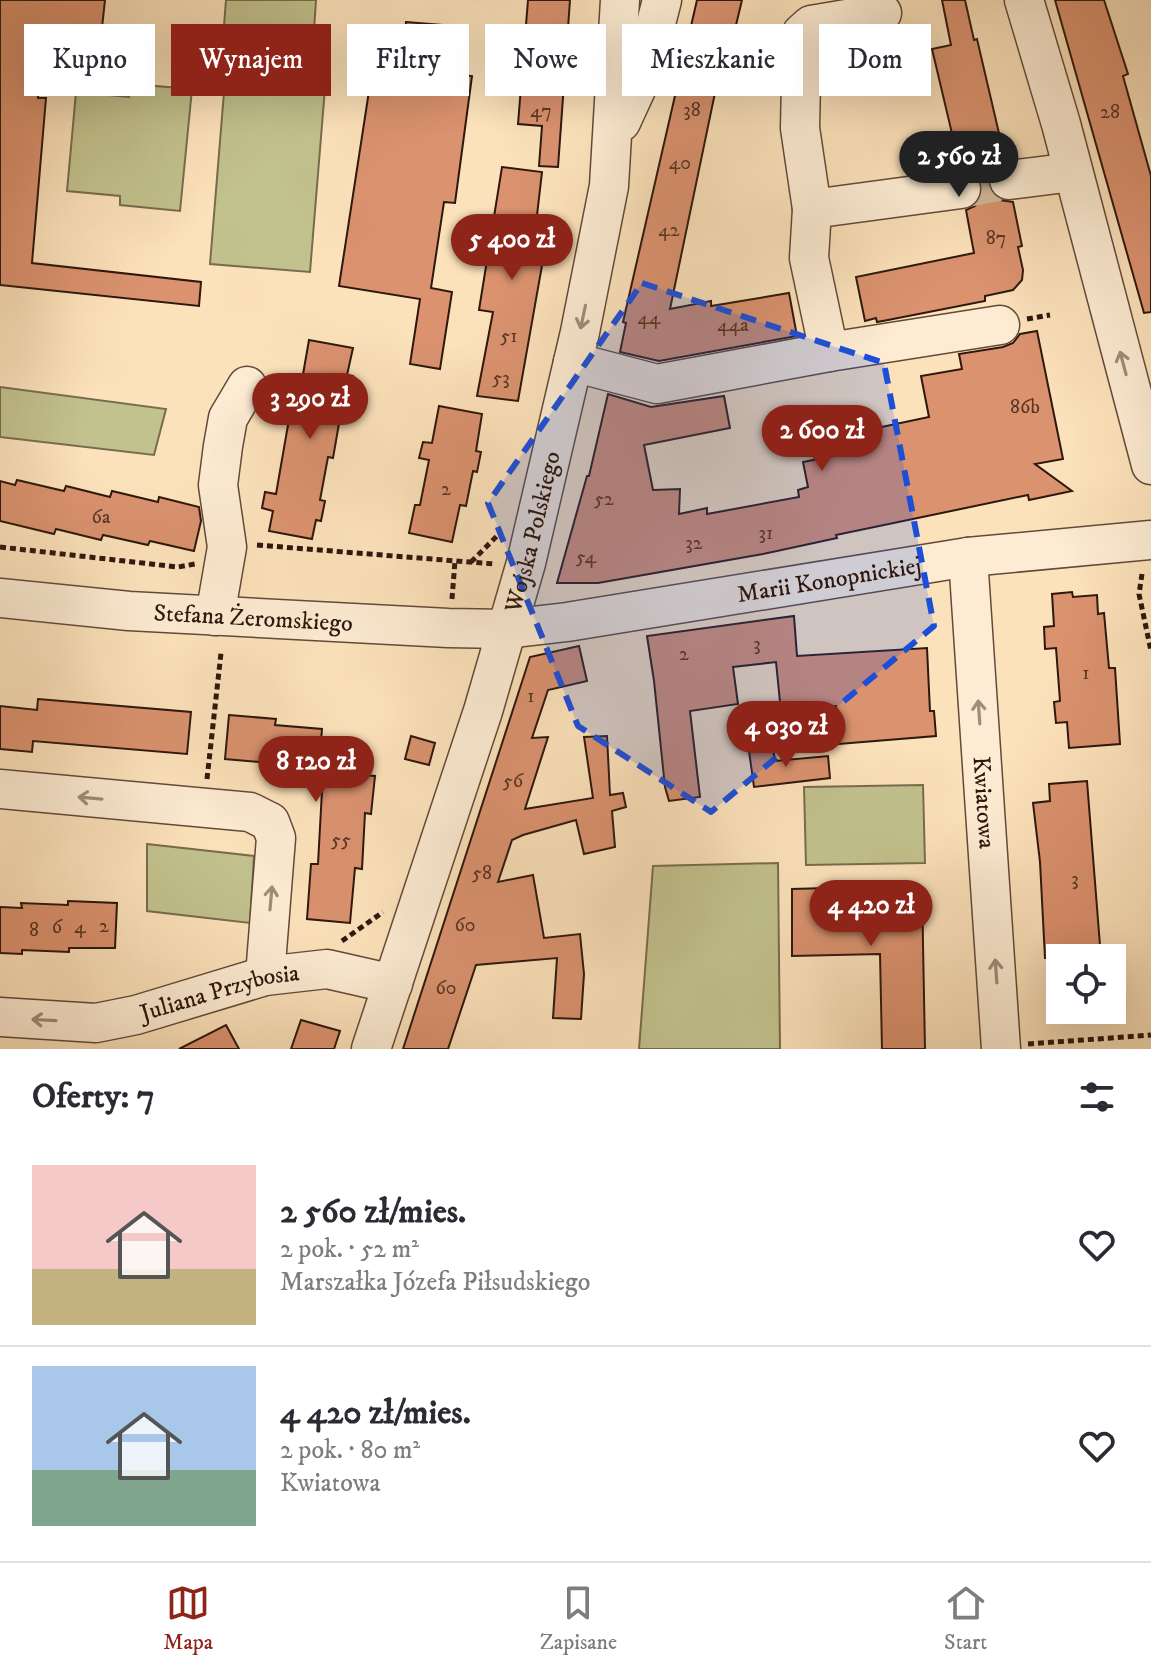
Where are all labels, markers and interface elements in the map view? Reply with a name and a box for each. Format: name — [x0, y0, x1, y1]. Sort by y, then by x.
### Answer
chip: Kupno — [24, 24, 155, 96]
chip: Wynajem — [171, 24, 331, 96]
chip: Filtry — [347, 24, 469, 96]
chip: Nowe — [485, 24, 606, 96]
chip: Mieszkanie — [622, 24, 803, 96]
chip: Dom — [819, 24, 931, 96]
house number: 38 — [683, 98, 701, 123]
house number: 47 — [530, 99, 552, 124]
house number: 28 — [1100, 100, 1120, 125]
pin: 2 560 zł — [876, 131, 1042, 199]
text: 2 560 zł — [917, 140, 1001, 173]
house number: 40 — [669, 151, 691, 176]
pin: 5 400 zł — [429, 214, 595, 282]
house number: 42 — [658, 218, 680, 243]
text: 5 400 zł — [469, 223, 555, 256]
house number: 87 — [986, 226, 1006, 251]
one-way arrow — [575, 303, 590, 329]
house number: 44 — [637, 306, 661, 331]
house number: 44a — [717, 313, 749, 338]
house number: 51 — [500, 324, 518, 349]
one-way arrow — [1115, 350, 1130, 376]
house number: 53 — [492, 366, 510, 391]
pin: 3 290 zł — [227, 373, 393, 441]
text: 3 290 zł — [270, 382, 350, 415]
house number: 86b — [1010, 395, 1040, 420]
pin: 2 600 zł — [739, 405, 905, 473]
text: 2 600 zł — [780, 414, 864, 447]
street label: Wojska Polskiego — [498, 448, 568, 617]
house number: 2 — [441, 477, 451, 502]
house number: 52 — [594, 487, 614, 512]
house number: 6a — [92, 505, 111, 530]
house number: 31 — [759, 521, 773, 546]
house number: 32 — [685, 531, 703, 556]
house number: 54 — [576, 545, 597, 570]
street label: Marii Konopnickiej — [735, 551, 923, 610]
street label: Stefana Żeromskiego — [153, 598, 353, 639]
house number: 3 — [753, 632, 761, 657]
house number: 2 — [679, 642, 689, 667]
house number: 1 — [1082, 661, 1090, 686]
house number: 1 — [527, 684, 535, 709]
one-way arrow — [971, 699, 986, 726]
pin: 4 030 zł — [703, 701, 869, 769]
text: 4 030 zł — [745, 710, 827, 743]
pin: 8 120 zł — [233, 736, 399, 804]
text: 8 120 zł — [276, 745, 356, 778]
street label: Kwiatowa — [965, 755, 1002, 851]
house number: 56 — [503, 769, 524, 794]
one-way arrow — [77, 790, 104, 805]
house number: 55 — [331, 828, 351, 853]
house number: 58 — [472, 861, 492, 886]
house number: 3 — [1071, 867, 1079, 892]
pin: 4 420 zł — [788, 880, 954, 948]
one-way arrow — [264, 885, 279, 912]
text: 4 420 zł — [828, 889, 914, 922]
house number: 60 — [454, 913, 476, 938]
house number: 2 — [99, 914, 109, 939]
house number: 6 — [52, 915, 63, 940]
house number: 4 — [74, 915, 86, 940]
house number: 8 — [29, 918, 39, 943]
map controls — [1046, 944, 1126, 1024]
button: locate — [1046, 944, 1126, 1024]
street label: Juliana Przybosia — [135, 958, 302, 1029]
one-way arrow — [988, 958, 1003, 985]
house number: 60 — [435, 976, 457, 1001]
one-way arrow — [31, 1012, 58, 1027]
icon: filters — [1075, 1075, 1119, 1119]
text: Oferty: 7 — [32, 1076, 155, 1118]
text: 2 560 zł/mies. — [280, 1191, 466, 1233]
icon: home — [96, 1197, 192, 1293]
icon: heart — [1075, 1223, 1119, 1267]
text: 2 pok. · 52 m² — [280, 1233, 419, 1266]
text: Marszałka Józefa Piłsudskiego — [280, 1266, 590, 1299]
text: 4 420 zł/mies. — [280, 1392, 471, 1434]
icon: home — [96, 1398, 192, 1494]
icon: heart — [1075, 1424, 1119, 1468]
text: 2 pok. · 80 m² — [280, 1434, 420, 1467]
text: Kwiatowa — [280, 1467, 380, 1500]
tab: Mapa — [163, 1581, 213, 1656]
tab: Zapisane — [540, 1581, 617, 1656]
tab: Start — [944, 1581, 988, 1656]

